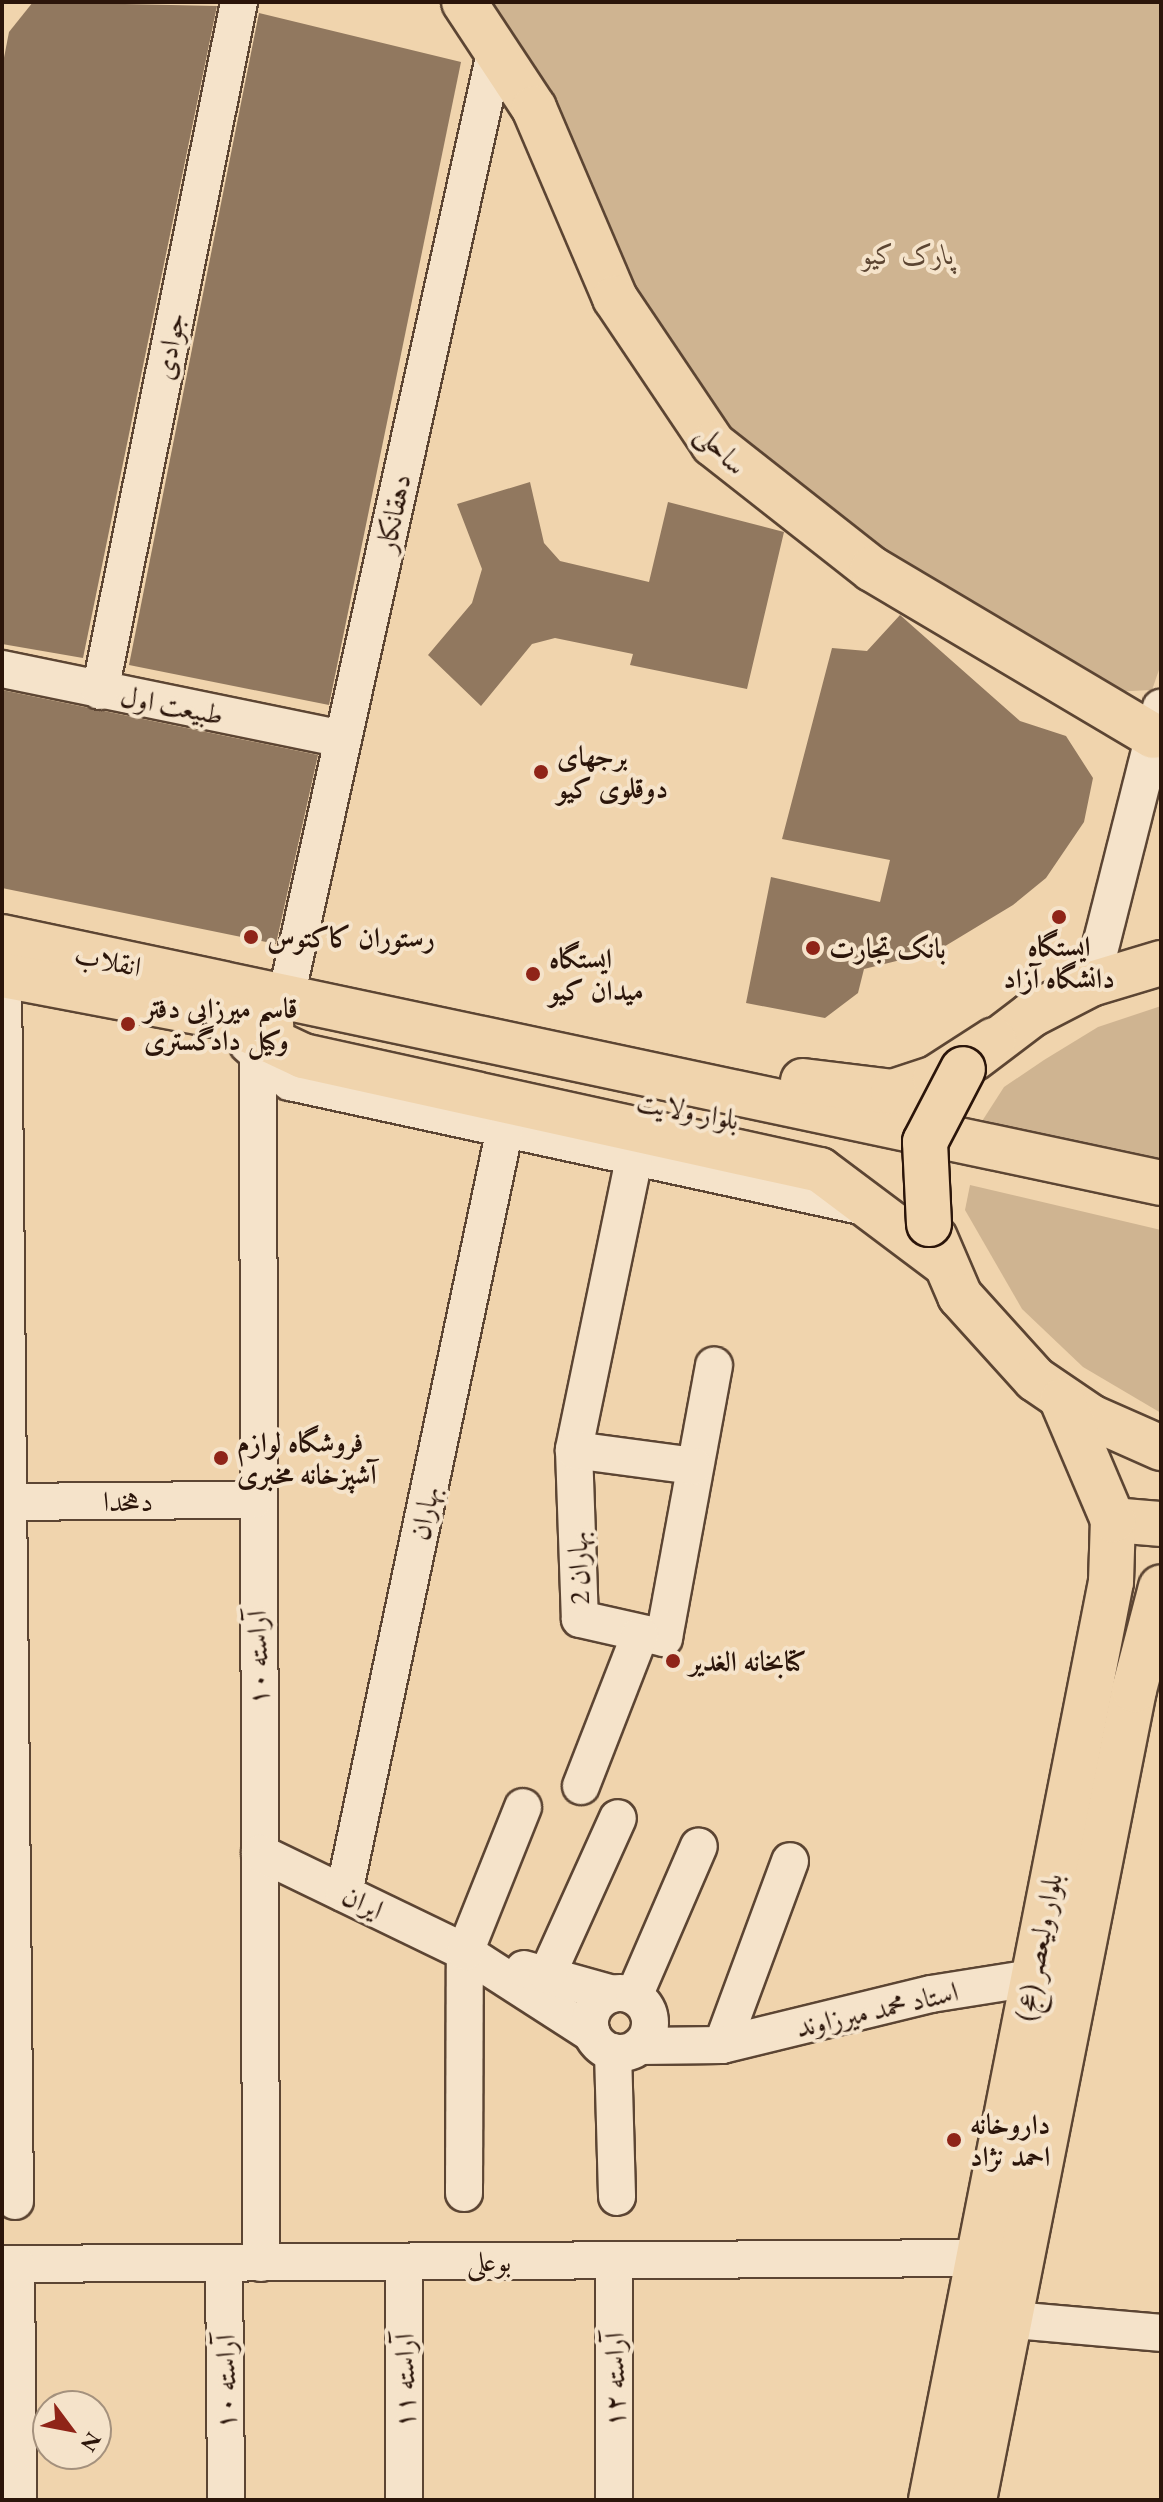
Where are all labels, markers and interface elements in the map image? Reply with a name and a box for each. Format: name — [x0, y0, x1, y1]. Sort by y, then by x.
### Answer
park label: پارک کیو — [861, 237, 955, 271]
street label: جوادی — [146, 309, 192, 383]
street label: ساحلی — [690, 416, 754, 482]
street label: دهقانکار — [368, 471, 418, 555]
street label: طبیعت اول — [118, 679, 226, 731]
place label: برجهای دوقلوی کیو — [557, 739, 668, 805]
marker: برجهای دوقلوی کیو — [532, 763, 550, 781]
marker: ایستگاه دانشگاه آزاد — [1050, 908, 1068, 926]
place label: رستوران کاکتوس — [267, 920, 435, 954]
marker: رستوران کاکتوس — [242, 928, 260, 946]
place label: ایستگاه دانشگاه آزاد — [1003, 929, 1115, 995]
place label: بانک تجارت — [829, 931, 946, 965]
street label: انقلاب — [72, 937, 144, 983]
marker: بانک تجارت — [804, 939, 822, 957]
place label: ایستگاه میدان کیو — [549, 941, 644, 1007]
marker: ایستگاه میدان کیو — [524, 965, 542, 983]
place label: قاسم میرزایی دفتر وکیل دادگستری — [144, 991, 298, 1057]
marker: قاسم میرزایی دفتر وکیل دادگستری — [119, 1015, 137, 1033]
street label: بلوار ولایت — [634, 1084, 742, 1136]
place label: فروشگاه لوازم آشپزخانه مخبری — [237, 1425, 377, 1491]
marker: فروشگاه لوازم آشپزخانه مخبری — [212, 1449, 230, 1467]
street label: بهاران — [402, 1483, 446, 1543]
street label: دهخدا — [103, 1484, 153, 1518]
street label: بهاران 2 — [560, 1531, 596, 1605]
street label: آراسته ۱۰ — [239, 1610, 275, 1706]
place label: کتابخانه الغدیر — [689, 1644, 806, 1678]
marker: کتابخانه الغدیر — [664, 1652, 682, 1670]
street label: بلوار ولیعصر (عج) — [1007, 1870, 1069, 2024]
street label: ایران — [337, 1878, 389, 1926]
street label: استاد محمد میرزاوند — [793, 1974, 961, 2044]
place label: داروخانه احمد نژاد — [970, 2107, 1050, 2173]
marker: داروخانه احمد نژاد — [945, 2131, 963, 2149]
street label: بوعلی — [467, 2244, 511, 2278]
street label: ۱۲ آراسته — [597, 2332, 631, 2428]
street label: آراسته ۱۱ — [387, 2333, 421, 2429]
street label: آراسته ۱۰ — [208, 2334, 242, 2430]
north arrow — [32, 2390, 112, 2470]
text: N — [74, 2427, 108, 2457]

